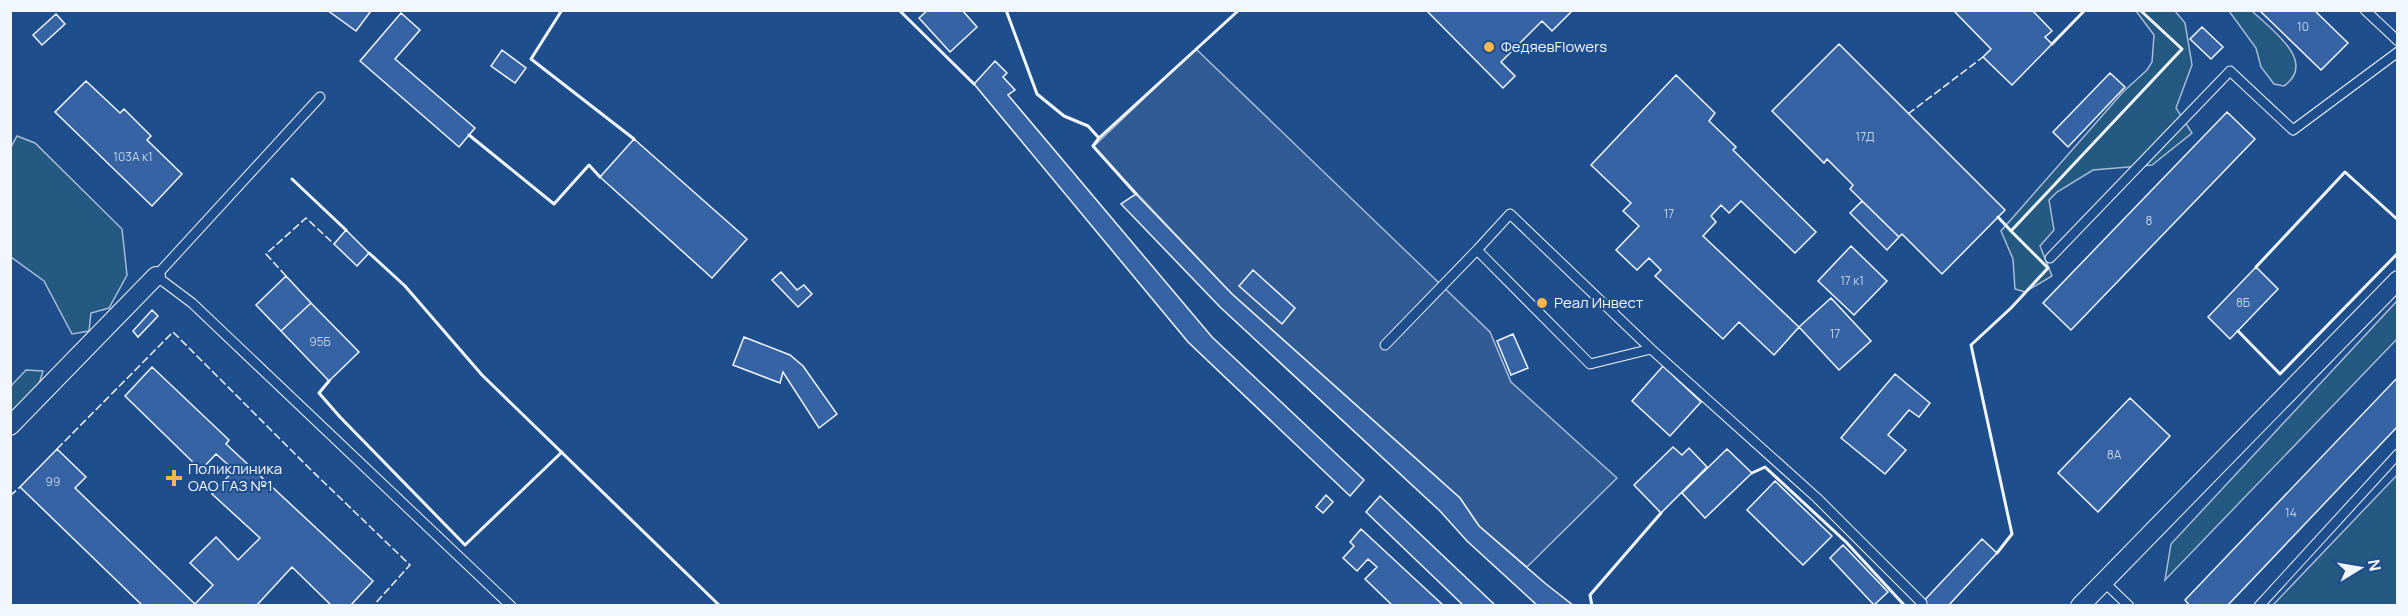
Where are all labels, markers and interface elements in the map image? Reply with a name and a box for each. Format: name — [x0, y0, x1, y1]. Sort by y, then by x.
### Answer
house number: 10 — [2297, 18, 2309, 35]
place label: ФедяевFlowers — [1501, 36, 1607, 57]
marker: ФедяевFlowers — [1482, 40, 1496, 54]
house number: 17Д — [1855, 128, 1875, 145]
house number: 103А к1 — [113, 148, 153, 165]
house number: 17 — [1664, 205, 1674, 222]
house number: 8 — [2146, 212, 2153, 229]
house number: 17 к1 — [1840, 272, 1864, 289]
place label: Реал Инвест — [1554, 292, 1644, 313]
house number: 8Б — [2236, 294, 2250, 311]
marker: Реал Инвест — [1535, 296, 1549, 310]
house number: 17 — [1830, 325, 1840, 342]
house number: 95Б — [309, 333, 331, 350]
house number: 8А — [2107, 446, 2122, 463]
place label: Поликлиника ОАО ГАЗ №1 — [188, 458, 282, 496]
marker: Поликлиника ОАО ГАЗ №1 — [165, 469, 183, 487]
house number: 99 — [46, 473, 60, 490]
house number: 14 — [2285, 504, 2297, 521]
north arrow — [2330, 538, 2390, 598]
text: N — [2363, 557, 2387, 573]

